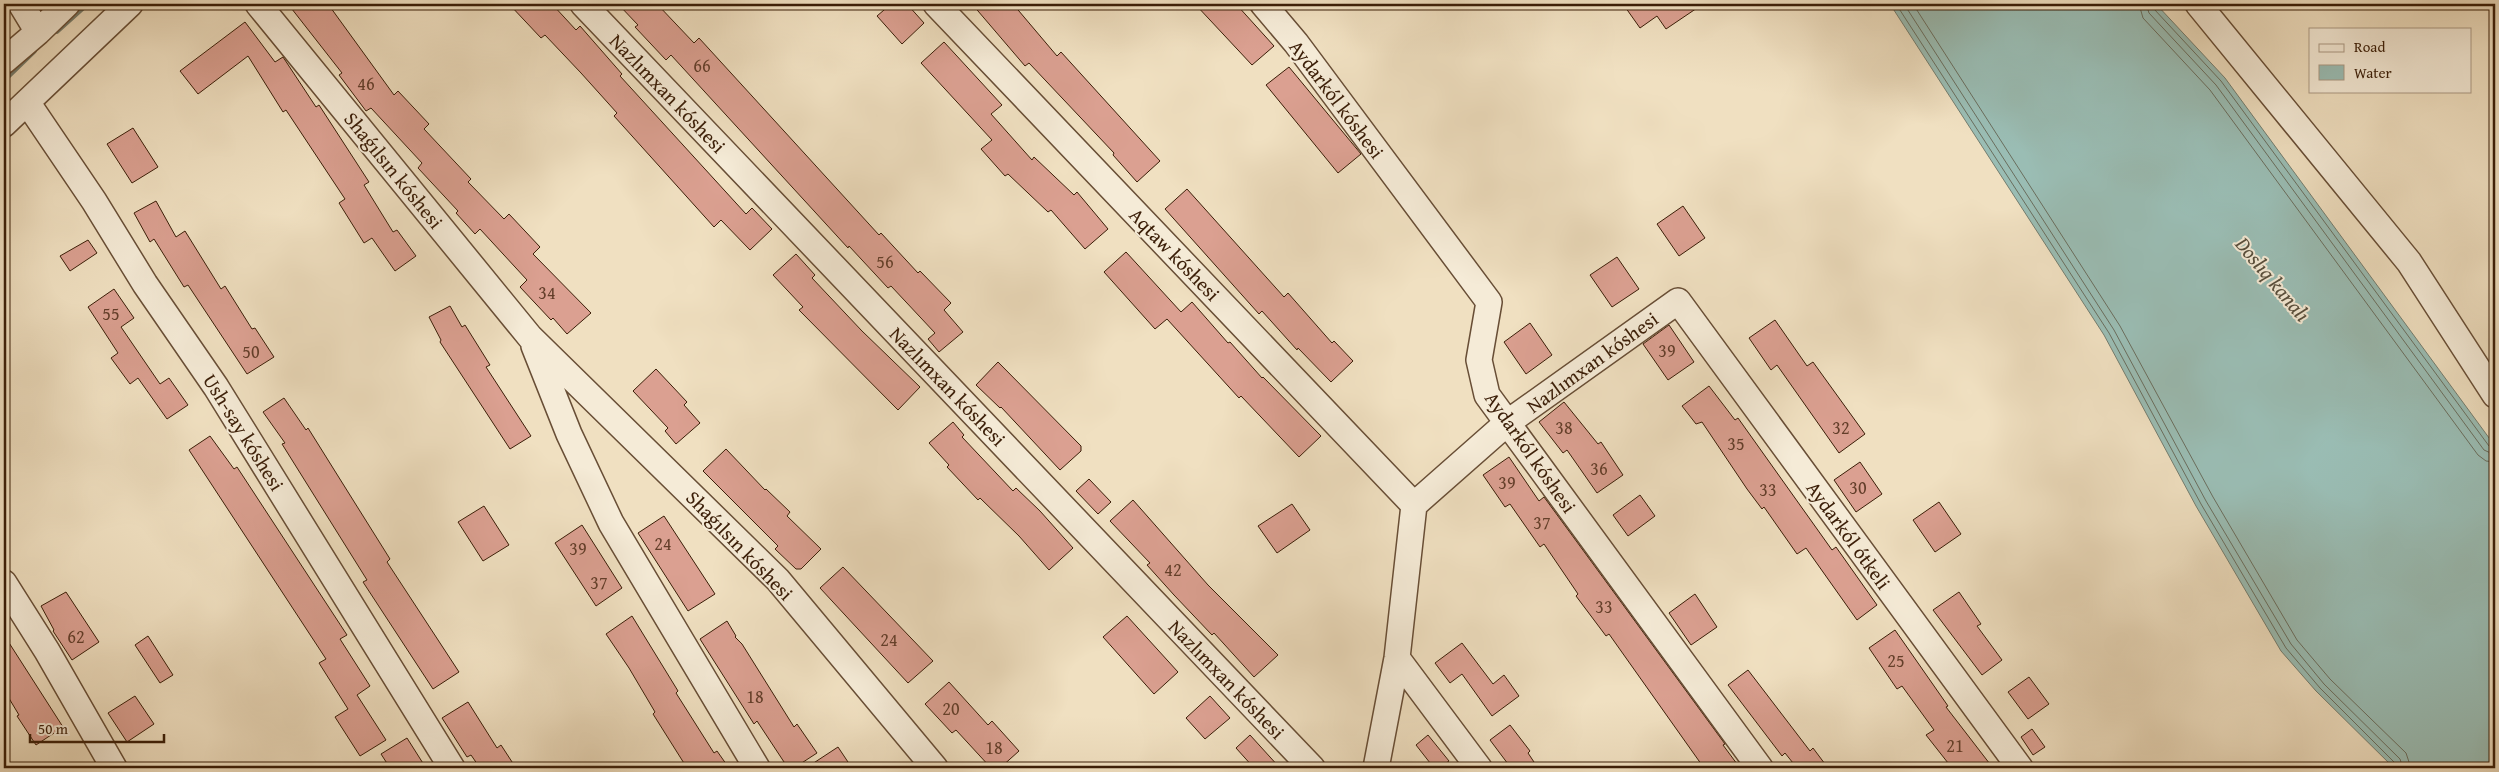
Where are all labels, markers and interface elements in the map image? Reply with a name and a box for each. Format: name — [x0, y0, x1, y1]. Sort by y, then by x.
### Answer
street label: Nazlımxan kóshesi — [603, 27, 733, 160]
legend — [2309, 28, 2472, 92]
street label: Aydarkól kóshesi — [1283, 33, 1392, 165]
text: Road — [2354, 36, 2385, 57]
house number: 66 — [693, 52, 711, 79]
text: Water — [2354, 62, 2392, 83]
house number: 46 — [357, 70, 375, 97]
street label: Shaǵılsın kóshesi — [338, 105, 451, 235]
street label: Aqtaw kóshesi — [1123, 201, 1227, 307]
water label: Doslıq kanalı — [2227, 229, 2318, 328]
house number: 56 — [876, 248, 894, 275]
house number: 34 — [538, 279, 556, 306]
house number: 55 — [102, 300, 120, 327]
street label: Nazlımxan kóshesi — [1520, 304, 1664, 420]
street label: Nazlımxan kóshesi — [883, 320, 1013, 453]
house number: 39 — [1658, 337, 1676, 364]
house number: 50 — [242, 338, 260, 365]
street label: Ush-say kóshesi — [196, 368, 292, 497]
street label: Aydarkól kóshesi — [1478, 385, 1584, 519]
house number: 38 — [1555, 414, 1573, 441]
house number: 32 — [1832, 414, 1850, 441]
house number: 35 — [1727, 430, 1745, 457]
house number: 36 — [1590, 455, 1608, 482]
house number: 39 — [1498, 469, 1516, 496]
house number: 30 — [1849, 474, 1867, 501]
street label: Aydarkól ótkeli — [1800, 475, 1898, 595]
house number: 33 — [1759, 476, 1777, 503]
street label: Shaǵılsın kóshesi — [680, 483, 800, 607]
house number: 37 — [1533, 509, 1551, 536]
house number: 24 — [654, 530, 672, 557]
house number: 39 — [569, 535, 587, 562]
house number: 42 — [1164, 556, 1182, 583]
house number: 37 — [590, 569, 608, 596]
house number: 33 — [1595, 593, 1613, 620]
street label: Nazlımxan kóshesi — [1162, 613, 1292, 746]
house number: 62 — [67, 623, 85, 650]
house number: 24 — [880, 626, 898, 653]
house number: 25 — [1887, 647, 1905, 674]
house number: 18 — [746, 683, 764, 710]
house number: 20 — [942, 695, 960, 722]
scale bar — [30, 712, 164, 744]
text: 50 m — [38, 718, 69, 739]
house number: 21 — [1946, 732, 1964, 759]
house number: 18 — [985, 734, 1003, 761]

